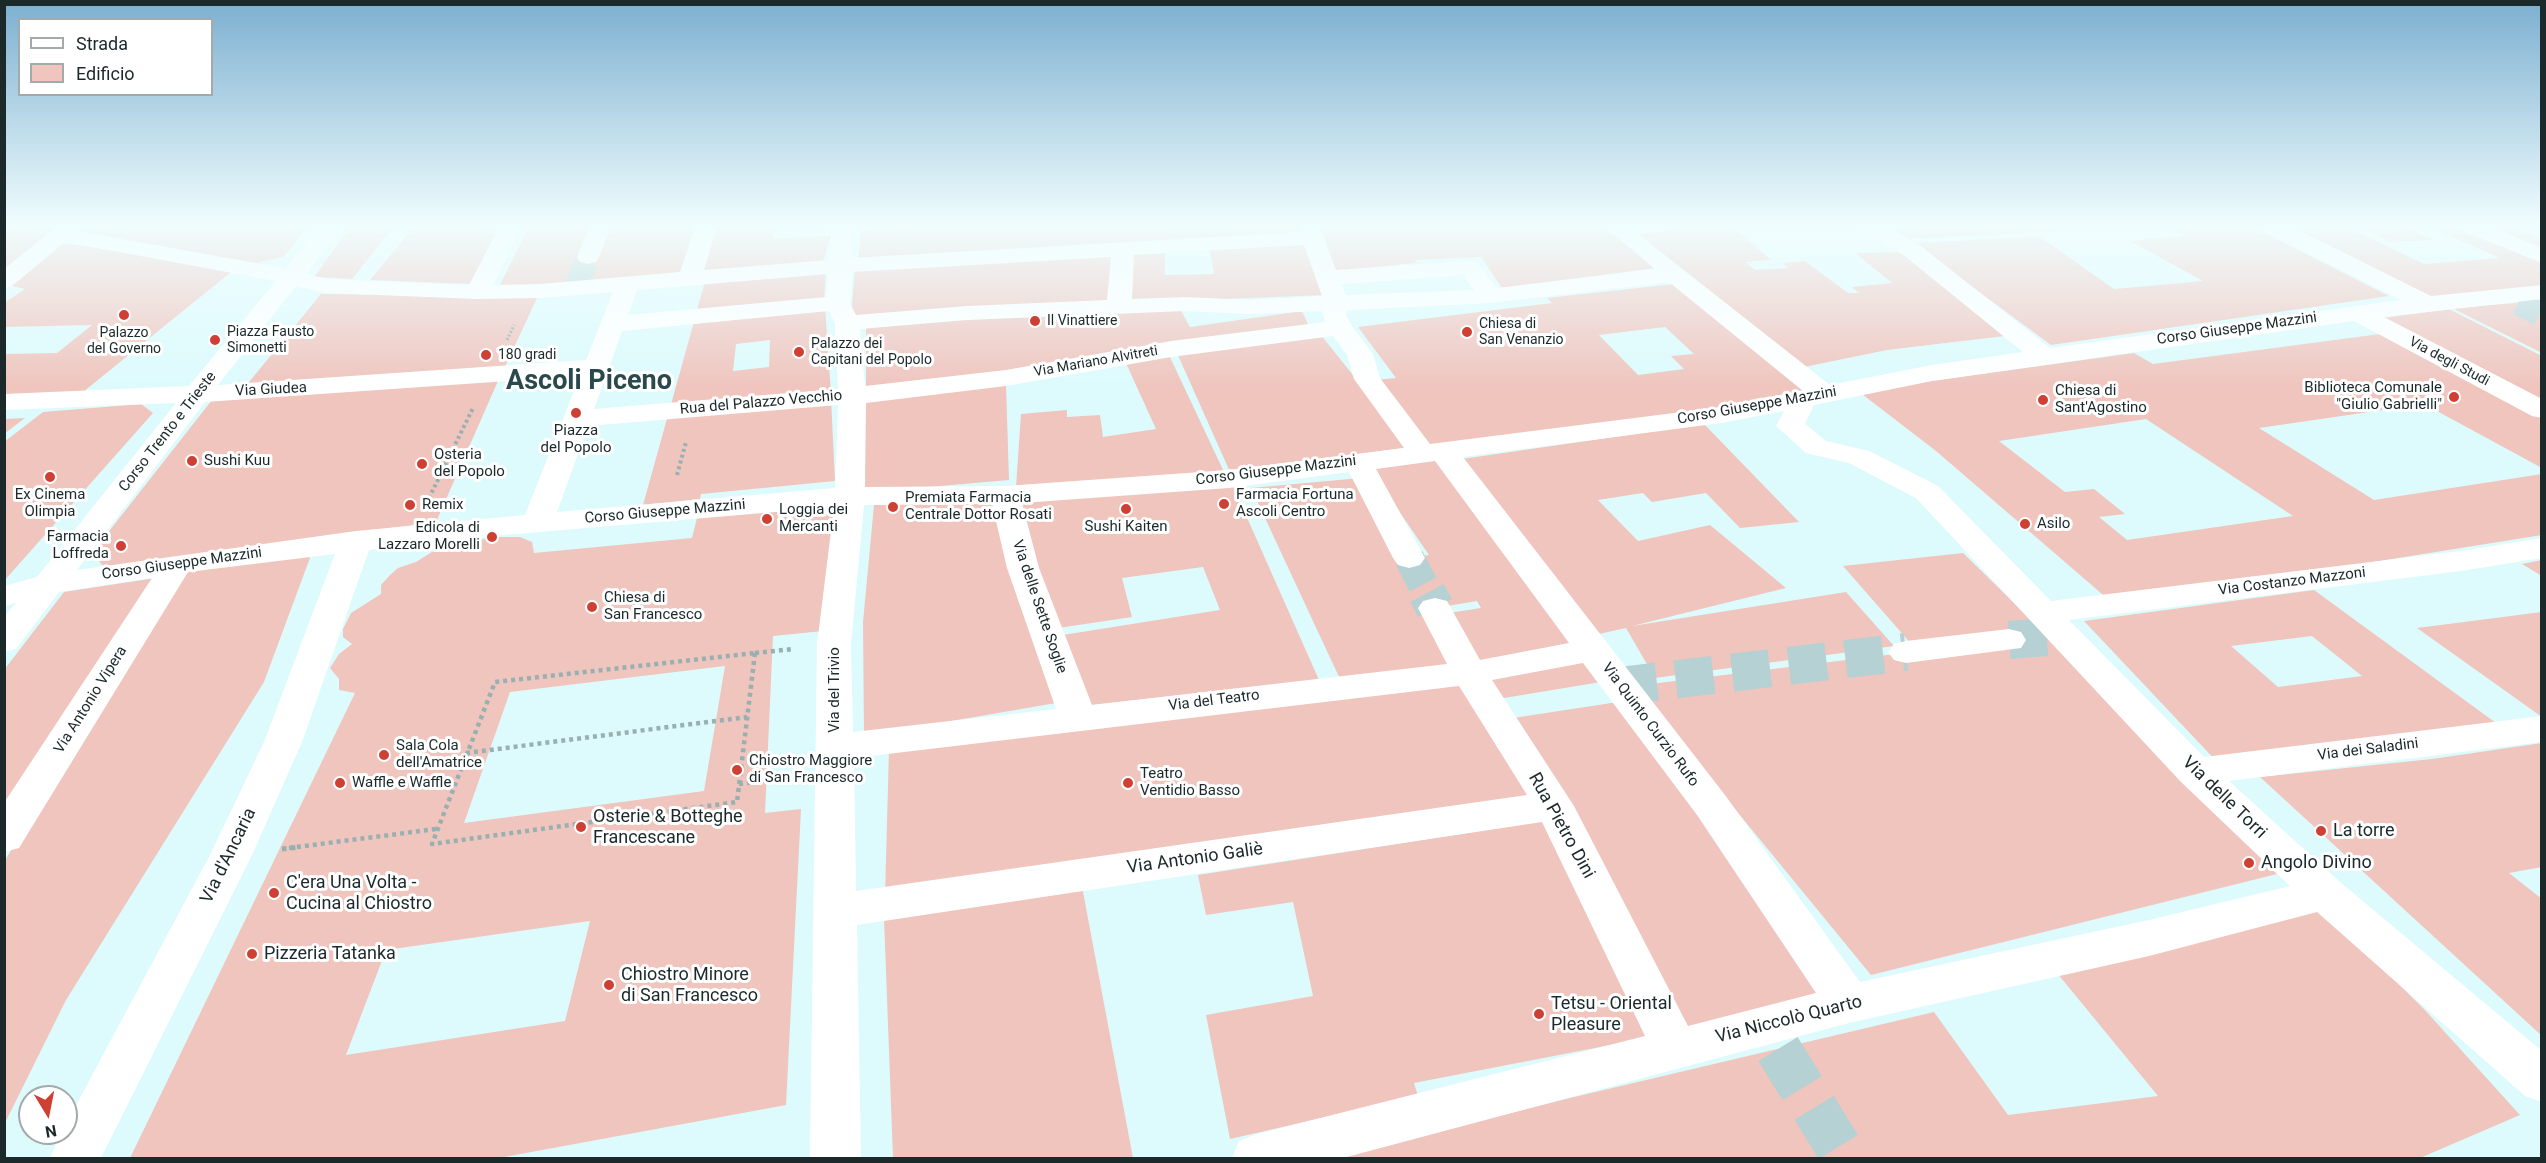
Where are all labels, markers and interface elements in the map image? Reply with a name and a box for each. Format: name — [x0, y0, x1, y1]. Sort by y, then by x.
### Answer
legend — [18, 18, 213, 96]
text: Strada — [76, 33, 128, 54]
text: Edificio — [76, 63, 135, 84]
marker: Palazzo del Governo — [117, 308, 131, 322]
street label: Corso Giuseppe Mazzini — [2156, 309, 2318, 349]
place label: Il Vinattiere — [1047, 313, 1117, 329]
marker: Il Vinattiere — [1028, 314, 1042, 328]
place label: Chiesa di San Venanzio — [1479, 316, 1564, 348]
place label: Piazza Fausto Simonetti — [227, 324, 314, 356]
place label: Palazzo del Governo — [87, 325, 161, 358]
marker: Chiesa di San Venanzio — [1460, 325, 1474, 339]
marker: Piazza Fausto Simonetti — [208, 333, 222, 347]
street label: Via degli Studi — [2406, 334, 2492, 390]
place label: Palazzo dei Capitani del Popolo — [811, 336, 932, 368]
street label: Via Mariano Alvitreti — [1033, 343, 1159, 381]
marker: Palazzo dei Capitani del Popolo — [792, 345, 806, 359]
place label: 180 gradi — [498, 347, 556, 363]
marker: 180 gradi — [479, 348, 493, 362]
district label: Ascoli Piceno — [506, 366, 672, 398]
street label: Corso Trento e Trieste — [116, 368, 220, 496]
street label: Via Giudea — [235, 379, 307, 401]
place label: Biblioteca Comunale "Giulio Gabrielli" — [2304, 379, 2442, 414]
place label: Chiesa di Sant'Agostino — [2055, 382, 2147, 417]
street label: Corso Giuseppe Mazzini — [1676, 383, 1838, 429]
street label: Rua del Palazzo Vecchio — [679, 387, 843, 419]
marker: Biblioteca Comunale "Giulio Gabrielli" — [2447, 390, 2461, 404]
marker: Chiesa di Sant'Agostino — [2036, 393, 2050, 407]
marker: Piazza del Popolo — [569, 406, 583, 420]
place label: Piazza del Popolo — [541, 422, 611, 457]
place label: Osteria del Popolo — [434, 446, 505, 481]
place label: Sushi Kuu — [204, 452, 270, 470]
street label: Corso Giuseppe Mazzini — [1195, 452, 1357, 490]
marker: Sushi Kuu — [185, 454, 199, 468]
marker: Osteria del Popolo — [415, 457, 429, 471]
marker: Ex Cinema Olimpia — [43, 470, 57, 484]
place label: Ex Cinema Olimpia — [15, 486, 85, 521]
place label: Farmacia Fortuna Ascoli Centro — [1236, 486, 1354, 521]
place label: Premiata Farmacia Centrale Dottor Rosati — [905, 489, 1052, 524]
place label: Remix — [422, 496, 463, 514]
street label: Corso Giuseppe Mazzini — [584, 496, 746, 528]
marker: Farmacia Fortuna Ascoli Centro — [1217, 497, 1231, 511]
marker: Remix — [403, 498, 417, 512]
marker: Premiata Farmacia Centrale Dottor Rosati — [886, 500, 900, 514]
place label: Loggia dei Mercanti — [779, 501, 848, 536]
marker: Sushi Kaiten — [1119, 502, 1133, 516]
marker: Loggia dei Mercanti — [760, 512, 774, 526]
place label: Asilo — [2037, 515, 2070, 533]
marker: Asilo — [2018, 517, 2032, 531]
place label: Sushi Kaiten — [1085, 518, 1167, 536]
place label: Edicola di Lazzaro Morelli — [378, 519, 480, 554]
place label: Farmacia Loffreda — [47, 528, 109, 563]
marker: Edicola di Lazzaro Morelli — [485, 530, 499, 544]
street label: Via delle Sette Soglie — [1008, 538, 1070, 676]
marker: Farmacia Loffreda — [114, 539, 128, 553]
street label: Corso Giuseppe Mazzini — [101, 544, 263, 584]
street label: Via Costanzo Mazzoni — [2217, 564, 2367, 600]
place label: Chiesa di San Francesco — [604, 589, 702, 624]
marker: Chiesa di San Francesco — [585, 600, 599, 614]
street label: Via Antonio Vipera — [51, 643, 131, 757]
street label: Via del Trivio — [826, 647, 844, 733]
street label: Via Quinto Curzio Rufo — [1598, 660, 1702, 790]
street label: Via del Teatro — [1167, 686, 1261, 716]
street label: Via dei Saladini — [2316, 735, 2420, 765]
place label: Sala Cola dell'Amatrice — [396, 737, 482, 772]
marker: Sala Cola dell'Amatrice — [377, 748, 391, 762]
place label: Chiostro Maggiore di San Francesco — [749, 752, 872, 787]
street label: Via delle Torri — [2177, 752, 2271, 844]
marker: Chiostro Maggiore di San Francesco — [730, 763, 744, 777]
place label: Teatro Ventidio Basso — [1140, 765, 1240, 800]
street label: Rua Pietro Dini — [1523, 769, 1599, 883]
place label: Waffle e Waffle — [352, 774, 451, 792]
marker: Waffle e Waffle — [333, 776, 347, 790]
marker: Teatro Ventidio Basso — [1121, 776, 1135, 790]
street label: Via d'Ancaria — [197, 805, 261, 907]
place label: Osterie & Botteghe Francescane — [593, 806, 743, 848]
marker: Osterie & Botteghe Francescane — [574, 820, 588, 834]
place label: La torre — [2333, 820, 2395, 842]
marker: La torre — [2314, 824, 2328, 838]
street label: Via Antonio Galiè — [1126, 839, 1264, 879]
place label: Angolo Divino — [2261, 852, 2372, 874]
marker: Angolo Divino — [2242, 856, 2256, 870]
place label: C'era Una Volta - Cucina al Chiostro — [286, 872, 432, 914]
marker: C'era Una Volta - Cucina al Chiostro — [267, 886, 281, 900]
place label: Pizzeria Tatanka — [264, 943, 396, 965]
marker: Pizzeria Tatanka — [245, 947, 259, 961]
place label: Chiostro Minore di San Francesco — [621, 964, 758, 1006]
marker: Chiostro Minore di San Francesco — [602, 978, 616, 992]
street label: Via Niccolò Quarto — [1714, 991, 1864, 1049]
place label: Tetsu - Oriental Pleasure — [1551, 993, 1672, 1036]
marker: Tetsu - Oriental Pleasure — [1532, 1007, 1546, 1021]
north arrow — [18, 1085, 78, 1145]
text: N — [44, 1121, 58, 1142]

